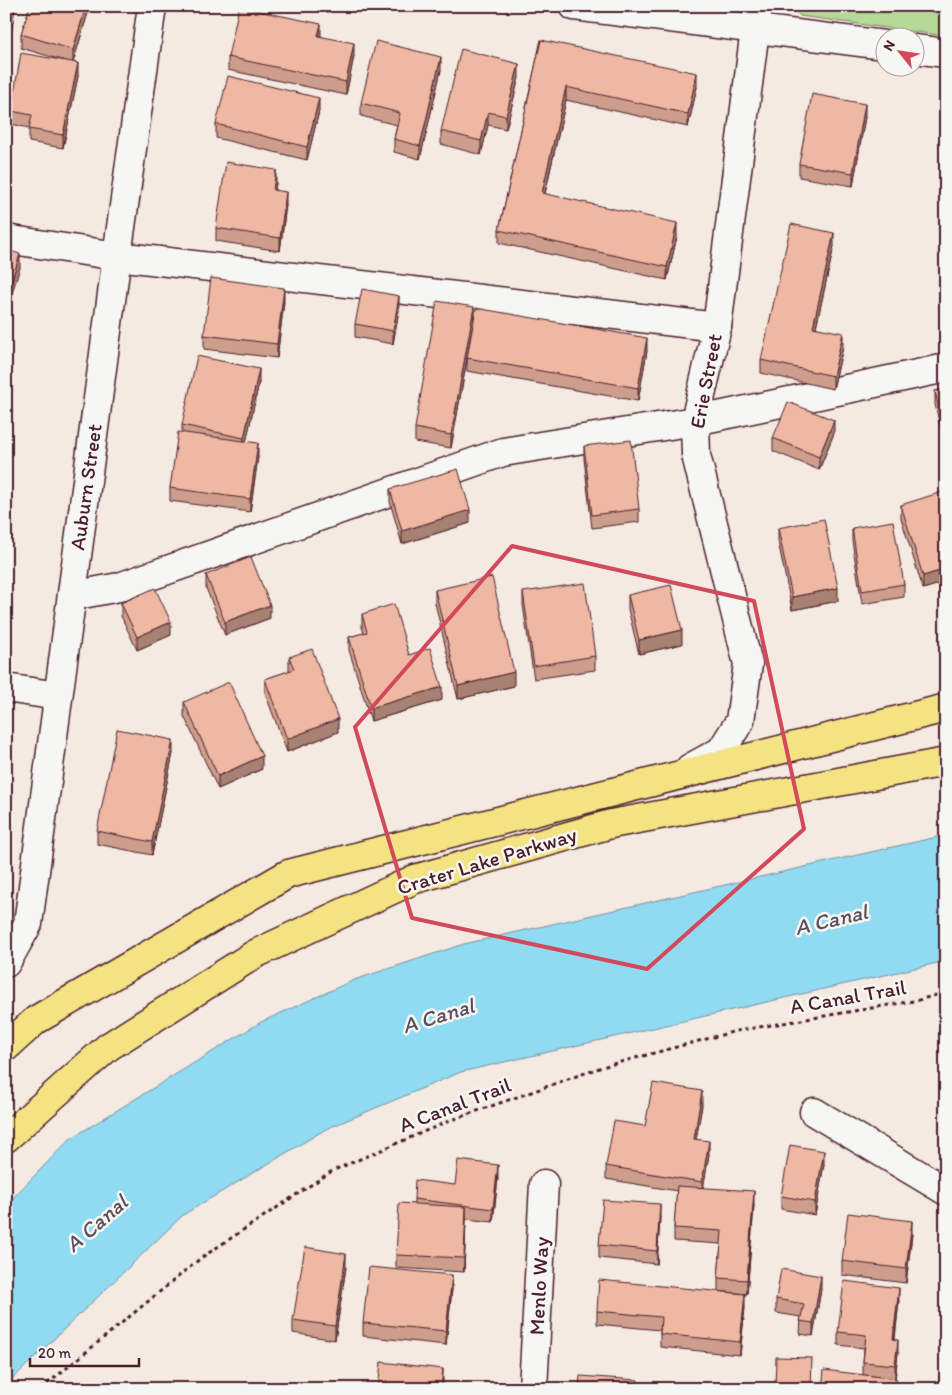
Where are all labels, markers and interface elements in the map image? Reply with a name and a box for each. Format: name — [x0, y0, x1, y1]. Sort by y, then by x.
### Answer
north arrow — [874, 28, 924, 78]
text: N — [879, 37, 899, 54]
street label: Erie Street — [684, 331, 727, 430]
street label: Auburn Street — [64, 422, 107, 552]
street label: Crater Lake Parkway — [394, 821, 580, 900]
water label: A Canal — [792, 898, 872, 941]
street label: A Canal Trail — [788, 974, 908, 1019]
water label: A Canal — [399, 991, 479, 1039]
street label: A Canal Trail — [395, 1072, 514, 1137]
water label: A Canal — [59, 1188, 134, 1258]
street label: Menlo Way — [523, 1236, 554, 1336]
scale bar — [30, 1335, 139, 1367]
text: 20 m — [38, 1344, 72, 1362]

